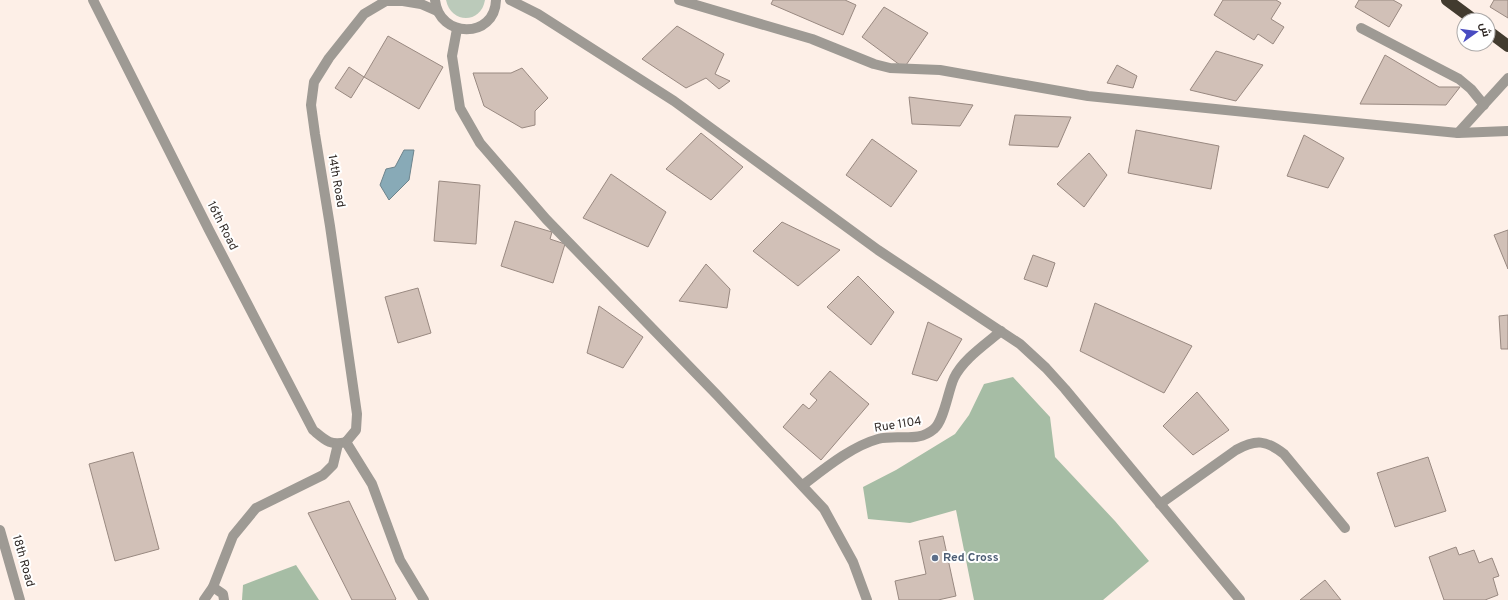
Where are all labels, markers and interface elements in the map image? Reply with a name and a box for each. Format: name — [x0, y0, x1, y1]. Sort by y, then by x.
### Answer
north arrow — [1456, 12, 1496, 52]
text: ش — [1476, 21, 1493, 38]
street label: 14th Road — [323, 153, 349, 209]
street label: 16th Road — [203, 199, 241, 253]
street label: Rue 1104 — [873, 413, 923, 437]
street label: 18th Road — [8, 533, 38, 589]
place label: Red Cross — [943, 550, 999, 566]
marker: Red Cross — [930, 553, 940, 563]

